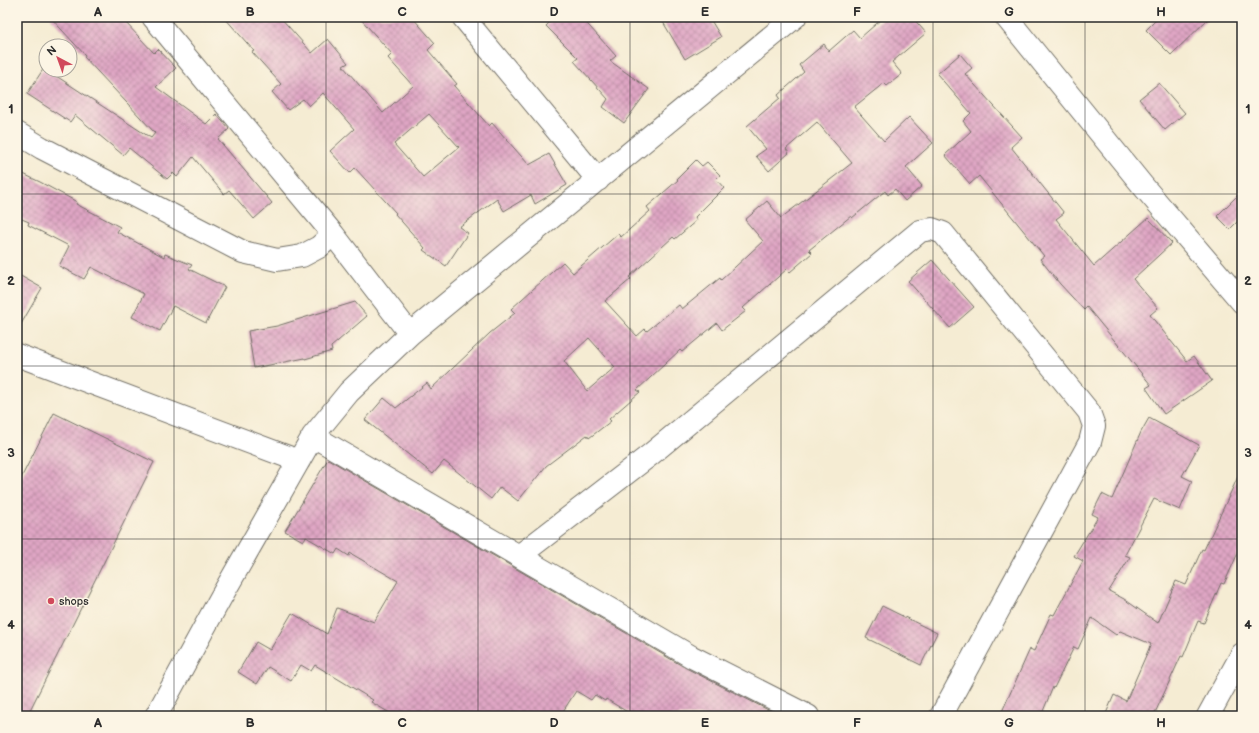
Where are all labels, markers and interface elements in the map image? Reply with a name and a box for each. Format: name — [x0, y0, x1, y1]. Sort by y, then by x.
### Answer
text: A — [93, 4, 102, 20]
text: B — [245, 4, 255, 20]
text: C — [397, 4, 407, 20]
text: D — [549, 4, 559, 20]
text: E — [701, 4, 710, 20]
text: F — [853, 4, 861, 20]
text: G — [1004, 4, 1014, 20]
text: H — [1156, 4, 1166, 20]
north arrow — [38, 38, 78, 78]
text: N — [44, 43, 59, 58]
text: 1 — [8, 101, 14, 117]
text: 1 — [1245, 101, 1251, 117]
text: 2 — [7, 273, 15, 289]
text: 2 — [1244, 273, 1252, 289]
text: 3 — [7, 445, 15, 461]
text: 3 — [1244, 445, 1252, 461]
place label: shops — [59, 595, 89, 608]
marker: shops — [46, 596, 56, 606]
text: 4 — [7, 617, 15, 633]
text: 4 — [1244, 617, 1252, 633]
text: A — [93, 715, 102, 731]
text: B — [245, 715, 255, 731]
text: C — [397, 715, 407, 731]
text: D — [549, 715, 559, 731]
text: E — [701, 715, 710, 731]
text: F — [853, 715, 861, 731]
text: G — [1004, 715, 1014, 731]
text: H — [1156, 715, 1166, 731]

